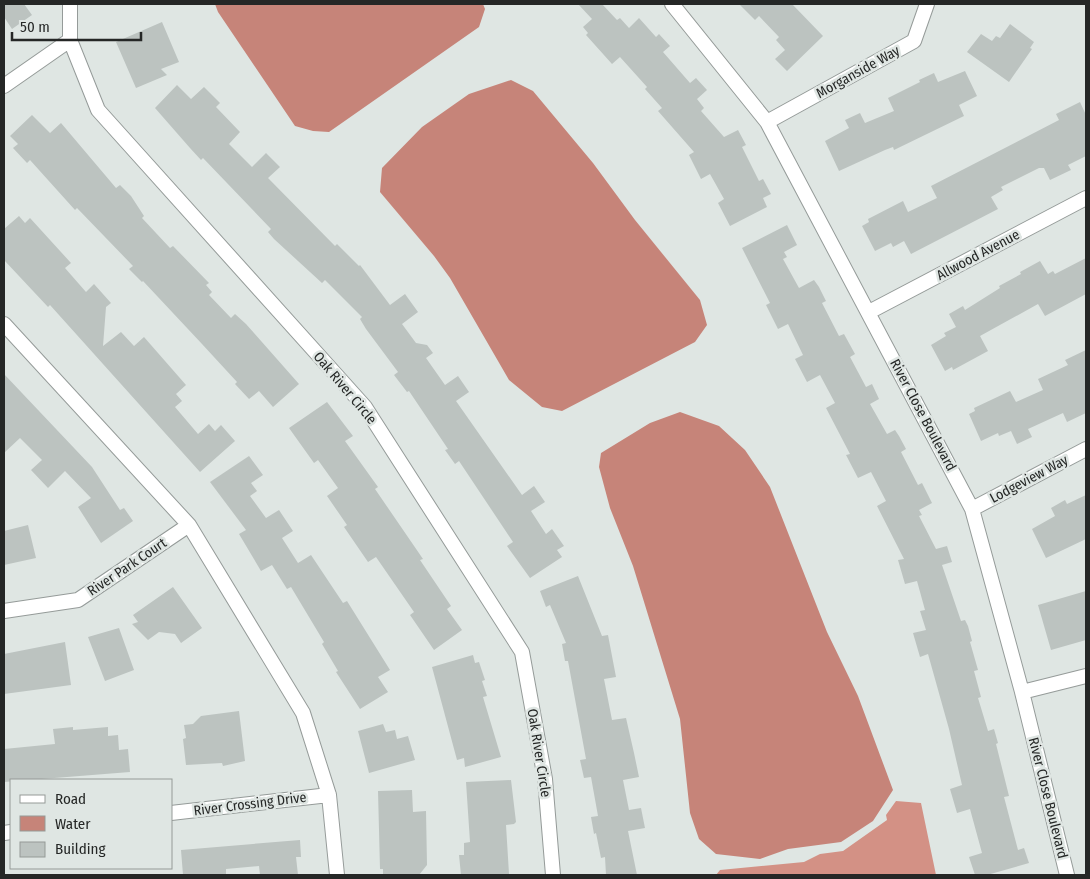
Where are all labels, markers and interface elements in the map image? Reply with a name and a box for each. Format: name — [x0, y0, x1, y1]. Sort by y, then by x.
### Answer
scale bar — [12, 10, 141, 42]
text: 50 m — [20, 18, 50, 36]
street label: Morganside Way — [813, 42, 903, 102]
street label: Allwood Avenue — [934, 226, 1022, 284]
street label: Oak River Circle — [310, 348, 380, 428]
street label: River Close Boulevard — [886, 356, 960, 474]
street label: Lodgeview Way — [987, 451, 1072, 507]
street label: River Park Court — [84, 534, 170, 600]
street label: Oak River Circle — [524, 708, 554, 799]
street label: River Close Boulevard — [1025, 736, 1071, 860]
legend — [10, 779, 172, 869]
street label: River Crossing Drive — [193, 789, 307, 819]
text: Road — [55, 790, 86, 808]
text: Water — [55, 815, 91, 833]
text: Building — [55, 840, 106, 858]

